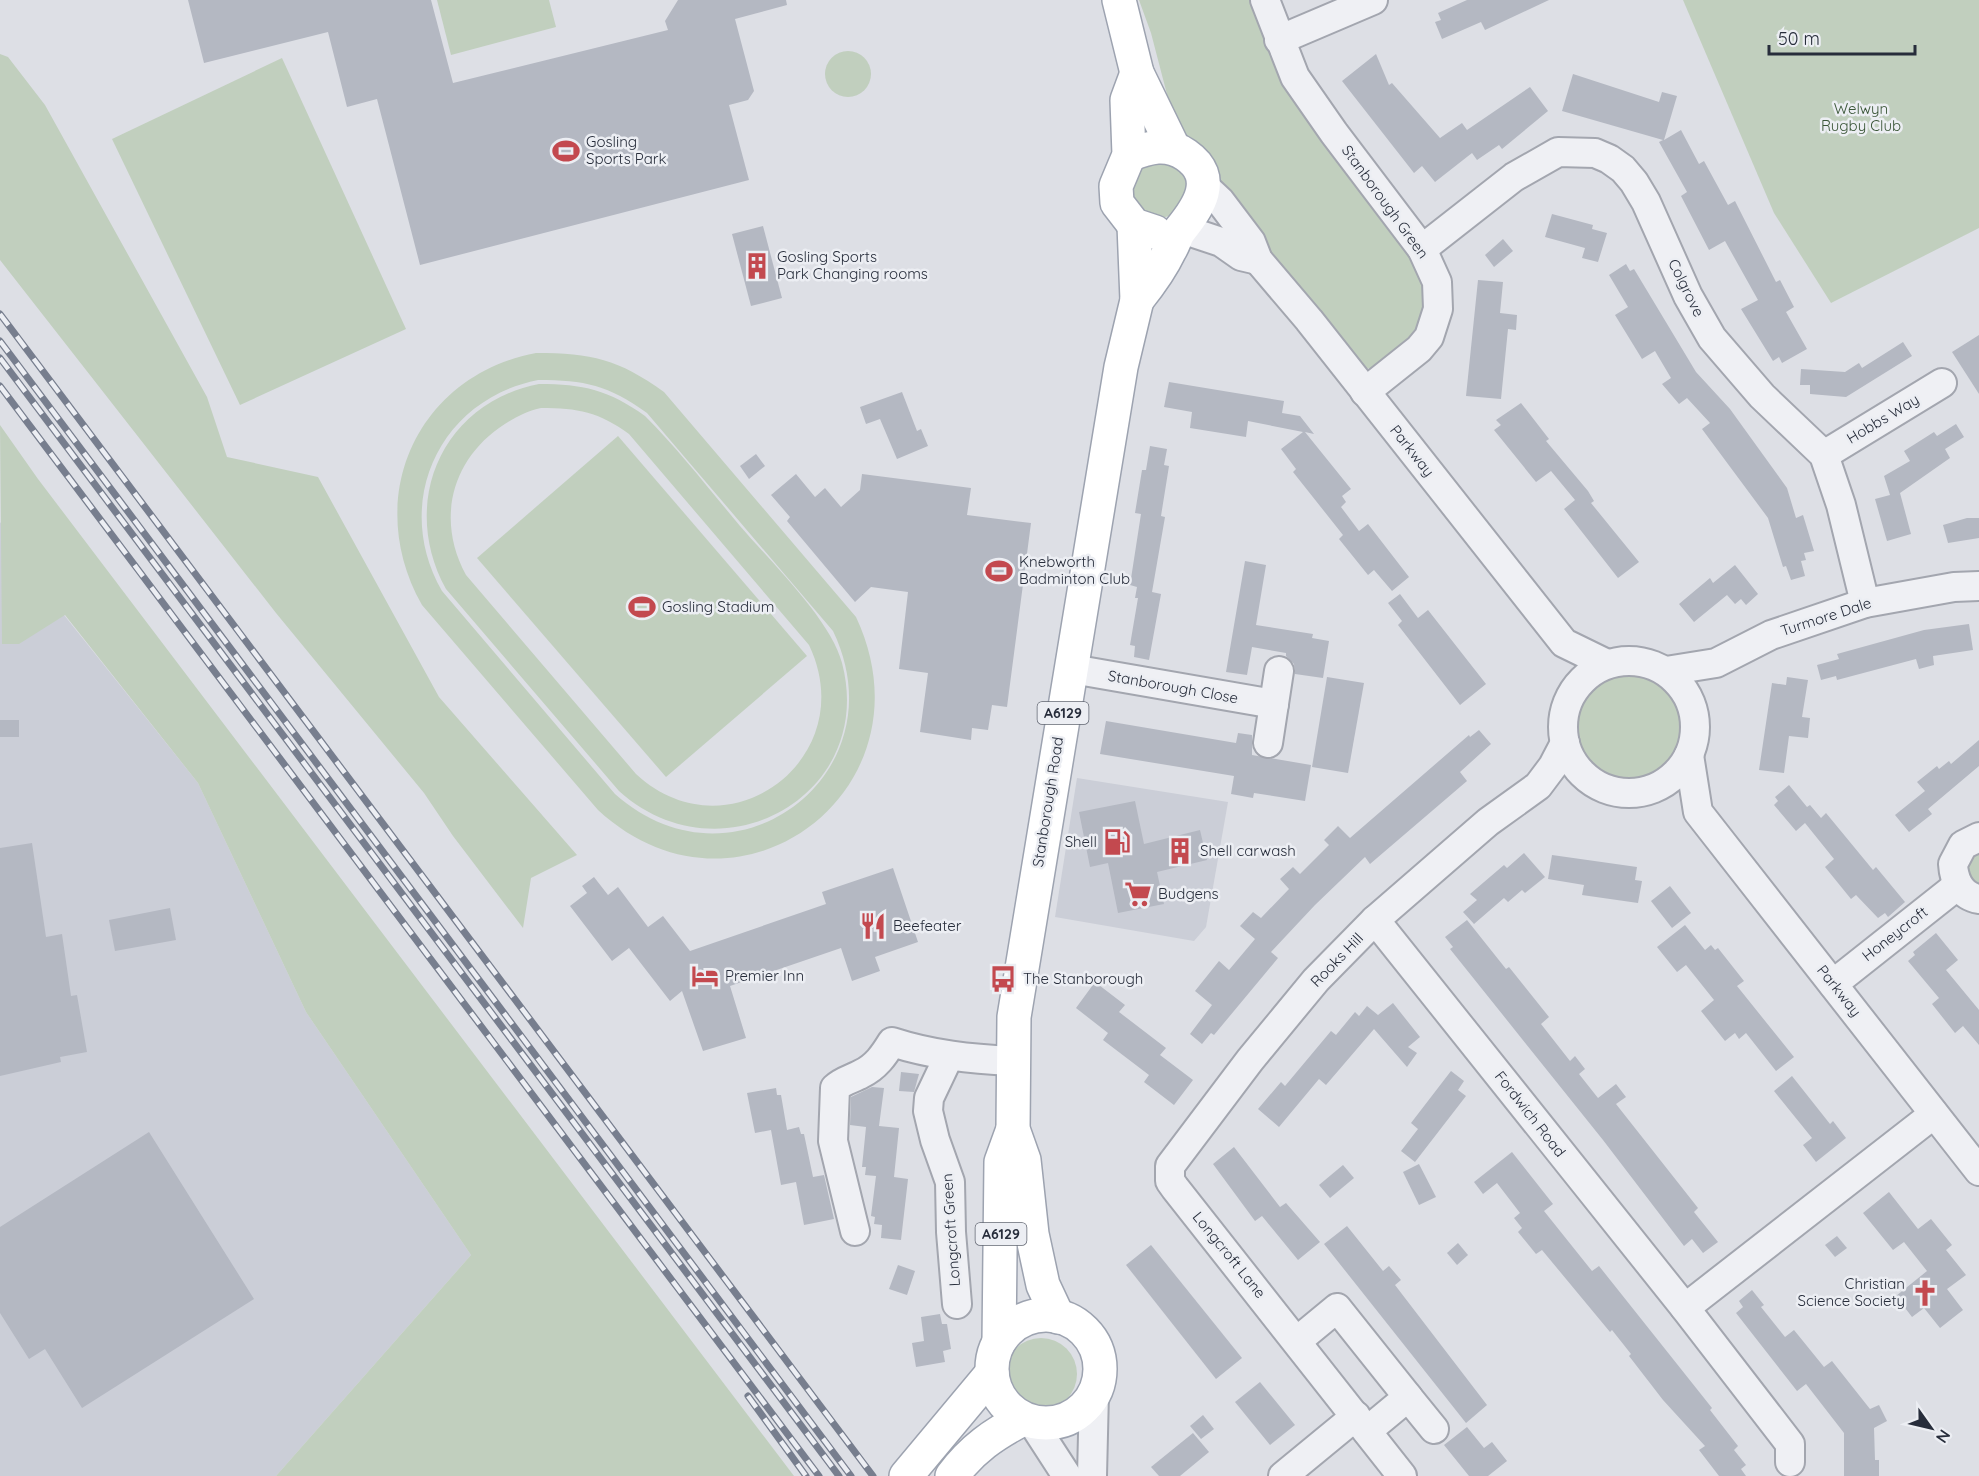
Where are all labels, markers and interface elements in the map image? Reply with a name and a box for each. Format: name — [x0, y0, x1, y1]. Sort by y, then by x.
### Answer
scale bar — [1769, 18, 1914, 56]
text: 50 m — [1778, 27, 1820, 50]
park label: Welwyn Rugby Club — [1821, 99, 1901, 135]
place label: Gosling Sports Park — [586, 132, 667, 168]
sports icon: Gosling Sports Park — [551, 136, 581, 166]
street label: Stanborough Green — [1338, 141, 1433, 262]
place label: Gosling Sports Park Changing rooms — [777, 247, 928, 283]
building icon: Gosling Sports Park Changing rooms — [742, 251, 772, 281]
street label: Colgrove — [1664, 256, 1709, 320]
street label: Hobbs Way — [1843, 390, 1922, 448]
street label: Parkway — [1386, 421, 1439, 480]
place label: Knebworth Badminton Club — [1019, 552, 1130, 588]
sports icon: Knebworth Badminton Club — [984, 556, 1014, 586]
sports icon: Gosling Stadium — [627, 592, 657, 622]
street label: Turmore Dale — [1778, 593, 1873, 640]
place label: Gosling Stadium — [662, 597, 774, 616]
street label: Stanborough Close — [1106, 666, 1240, 707]
road number: A6129 — [1038, 702, 1088, 724]
street label: Stanborough Road — [1028, 735, 1067, 868]
fuel station icon: Shell — [1102, 827, 1132, 857]
place label: Shell — [1065, 832, 1097, 851]
building icon: Shell carwash — [1165, 836, 1195, 866]
place label: Shell carwash — [1200, 841, 1296, 860]
supermarket icon: Budgens — [1123, 879, 1153, 909]
place label: Budgens — [1158, 884, 1219, 903]
street label: Honeycroft — [1858, 902, 1931, 965]
restaurant icon: Beefeater — [858, 911, 888, 941]
place label: Beefeater — [893, 916, 962, 935]
street label: Rooks Hill — [1306, 929, 1367, 991]
hotel icon: Premier Inn — [690, 961, 720, 991]
street label: Parkway — [1813, 961, 1866, 1020]
bus stop icon: The Stanborough — [988, 964, 1018, 994]
place label: Premier Inn — [725, 966, 804, 985]
place label: The Stanborough — [1023, 969, 1143, 988]
street label: Fordwich Road — [1491, 1067, 1570, 1160]
street label: Longcroft Green — [937, 1173, 964, 1287]
street label: Longcroft Lane — [1189, 1208, 1270, 1302]
road number: A6129 — [976, 1223, 1026, 1245]
place label: Christian Science Society — [1798, 1274, 1905, 1310]
church icon: Christian Science Society — [1910, 1278, 1940, 1308]
north arrow — [1901, 1398, 1961, 1458]
text: N — [1932, 1426, 1955, 1447]

